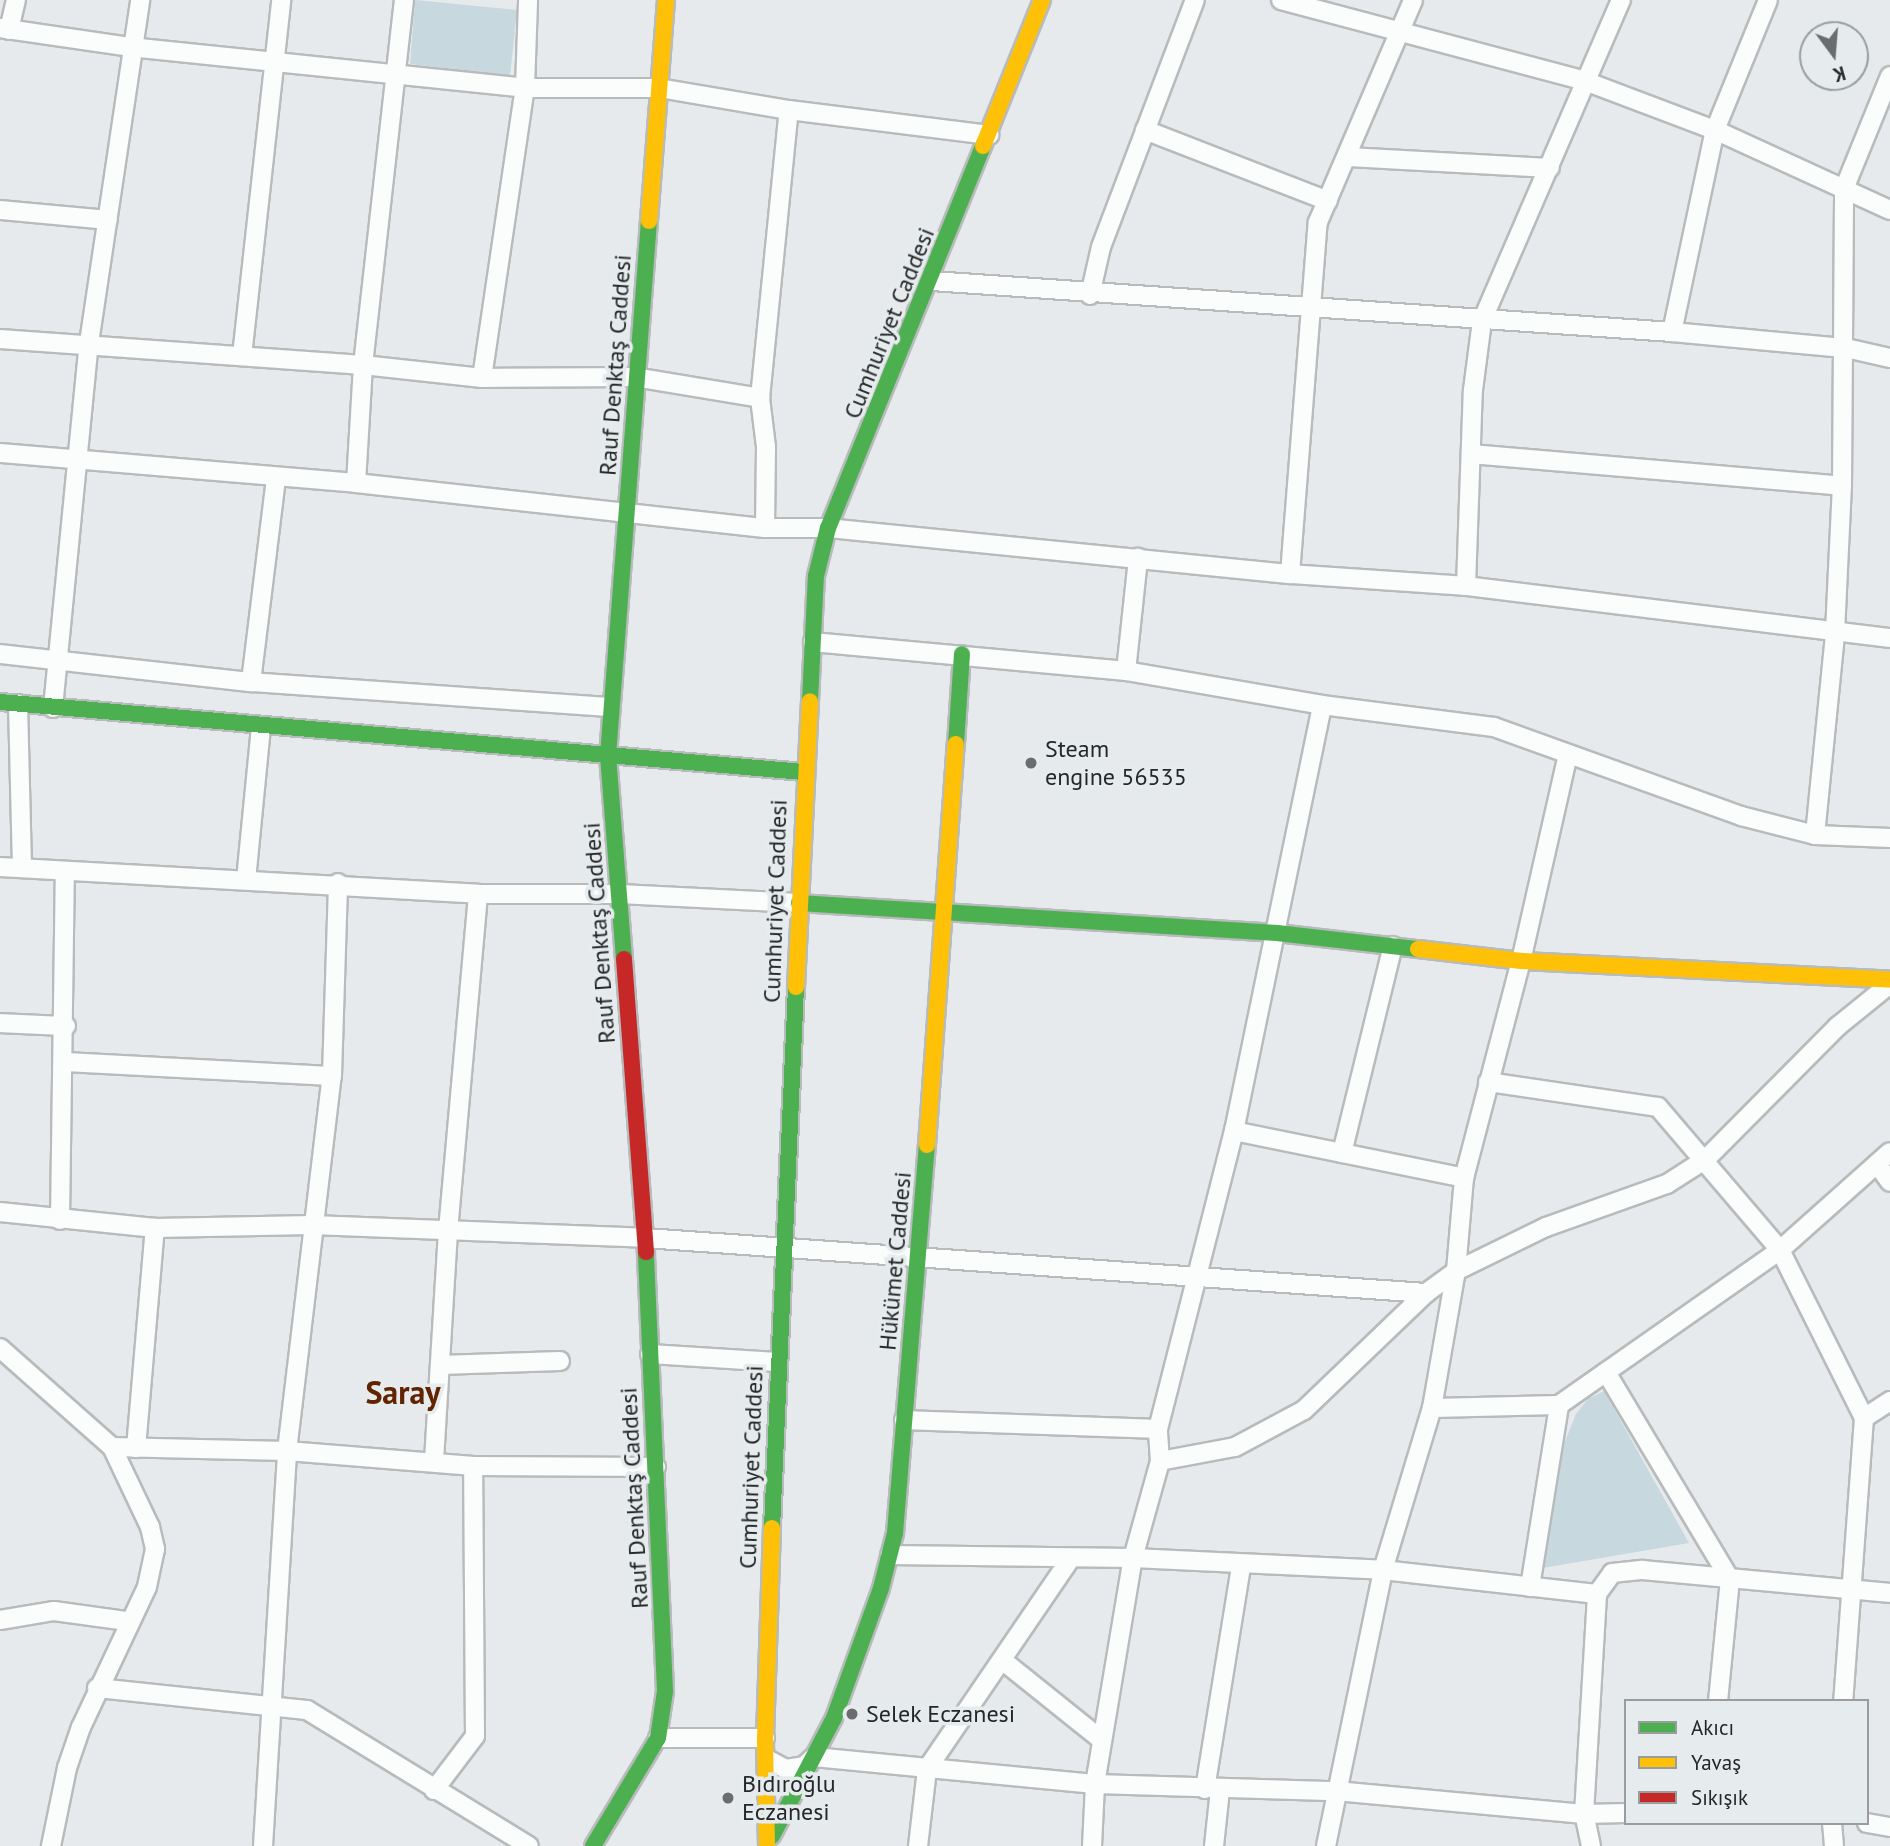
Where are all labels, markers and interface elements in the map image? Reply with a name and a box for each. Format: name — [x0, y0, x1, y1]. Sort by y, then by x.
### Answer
north arrow — [1799, 21, 1869, 91]
text: K — [1830, 61, 1848, 87]
street label: Cumhuriyet Caddesi — [837, 223, 941, 423]
street label: Rauf Denktaş Caddesi — [593, 253, 637, 477]
place label: Steam engine 56535 — [1045, 735, 1187, 791]
marker: Steam engine 56535 — [1023, 755, 1039, 771]
street label: Cumhuriyet Caddesi — [757, 799, 793, 1003]
street label: Rauf Denktaş Caddesi — [577, 821, 621, 1045]
street label: Hükümet Caddesi — [873, 1170, 917, 1352]
street label: Cumhuriyet Caddesi — [733, 1365, 769, 1569]
district label: Saray — [365, 1373, 441, 1411]
street label: Rauf Denktaş Caddesi — [614, 1387, 654, 1609]
legend — [1624, 1699, 1869, 1825]
place label: Selek Eczanesi — [866, 1700, 1016, 1728]
marker: Selek Eczanesi — [844, 1706, 860, 1722]
text: Akıcı — [1691, 1714, 1734, 1741]
text: Yavaş — [1691, 1749, 1741, 1776]
place label: Bıdıroğlu Eczanesi — [742, 1770, 836, 1826]
text: Sıkışık — [1691, 1784, 1748, 1811]
marker: Bıdıroğlu Eczanesi — [720, 1790, 736, 1806]

